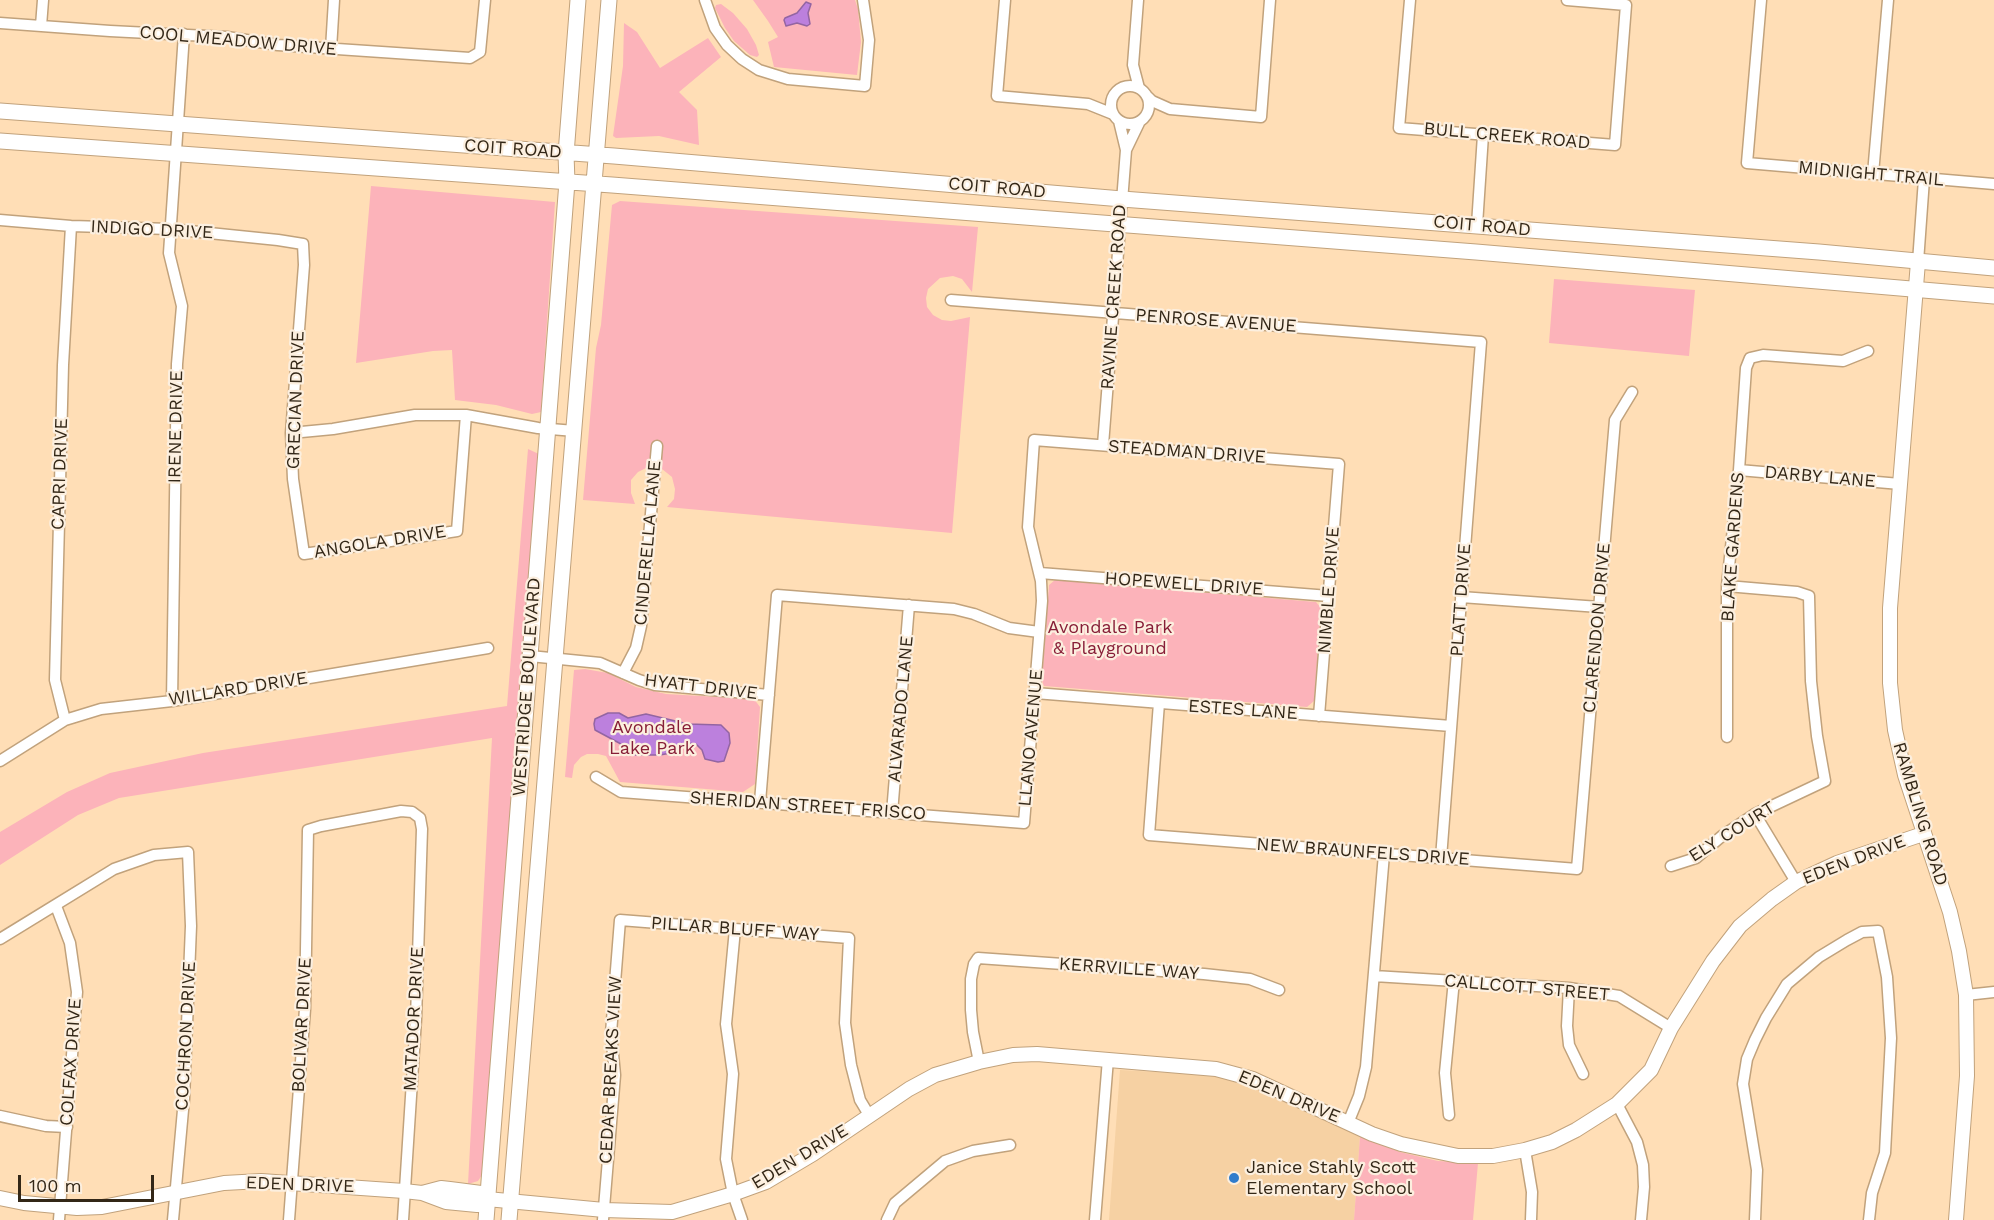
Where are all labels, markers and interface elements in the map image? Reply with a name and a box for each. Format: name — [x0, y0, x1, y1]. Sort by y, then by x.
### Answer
street label: COOL MEADOW DRIVE — [138, 22, 338, 60]
street label: BULL CREEK ROAD — [1423, 118, 1591, 154]
street label: COIT ROAD — [463, 135, 563, 163]
street label: MIDNIGHT TRAIL — [1797, 157, 1945, 191]
street label: COIT ROAD — [947, 173, 1047, 203]
street label: RAVINE CREEK ROAD — [1097, 204, 1131, 390]
street label: COIT ROAD — [1432, 211, 1532, 241]
street label: INDIGO DRIVE — [90, 216, 214, 244]
street label: PENROSE AVENUE — [1135, 305, 1297, 337]
street label: GRECIAN DRIVE — [283, 330, 309, 470]
street label: IRENE DRIVE — [164, 370, 188, 484]
street label: CAPRI DRIVE — [47, 418, 73, 530]
street label: STEADMAN DRIVE — [1107, 436, 1267, 468]
street label: CINDERELLA LANE — [630, 460, 666, 626]
street label: DARBY LANE — [1763, 461, 1877, 493]
street label: BLAKE GARDENS — [1717, 471, 1749, 623]
street label: ANGOLA DRIVE — [312, 521, 448, 563]
street label: NIMBLE DRIVE — [1314, 526, 1344, 654]
street label: CLARENDON DRIVE — [1579, 542, 1615, 714]
street label: PLATT DRIVE — [1446, 543, 1476, 657]
street label: HOPEWELL DRIVE — [1104, 568, 1264, 600]
street label: WESTRIDGE BOULEVARD — [509, 577, 545, 797]
park label: Avondale Park & Playground — [1048, 617, 1172, 660]
street label: ALVARADO LANE — [884, 635, 918, 783]
street label: WILLARD DRIVE — [167, 667, 309, 711]
street label: HYATT DRIVE — [643, 669, 759, 705]
street label: LLANO AVENUE — [1014, 669, 1048, 807]
street label: ESTES LANE — [1187, 695, 1299, 725]
park label: Avondale Lake Park — [609, 717, 695, 760]
street label: RAMBLING ROAD — [1888, 739, 1952, 889]
street label: SHERIDAN STREET FRISCO — [689, 787, 927, 825]
street label: ELY COURT — [1685, 797, 1779, 867]
street label: EDEN DRIVE — [1799, 830, 1909, 890]
street label: NEW BRAUNFELS DRIVE — [1256, 834, 1470, 870]
street label: PILLAR BLUFF WAY — [650, 912, 820, 946]
street label: MATADOR DRIVE — [399, 946, 429, 1092]
street label: KERRVILLE WAY — [1058, 953, 1200, 985]
street label: BOLIVAR DRIVE — [288, 957, 316, 1093]
street label: COCHRON DRIVE — [171, 961, 201, 1111]
street label: CALLCOTT STREET — [1443, 970, 1611, 1006]
street label: CEDAR BREAKS VIEW — [595, 975, 627, 1165]
street label: COLFAX DRIVE — [56, 997, 86, 1127]
street label: EDEN DRIVE — [1235, 1066, 1343, 1128]
street label: EDEN DRIVE — [748, 1120, 852, 1194]
place label: Janice Stahly Scott Elementary School — [1246, 1157, 1416, 1200]
scale bar — [21, 1163, 158, 1201]
marker: Janice Stahly Scott Elementary School — [1227, 1171, 1241, 1185]
street label: EDEN DRIVE — [245, 1172, 355, 1198]
text: 100 m — [29, 1175, 82, 1196]

